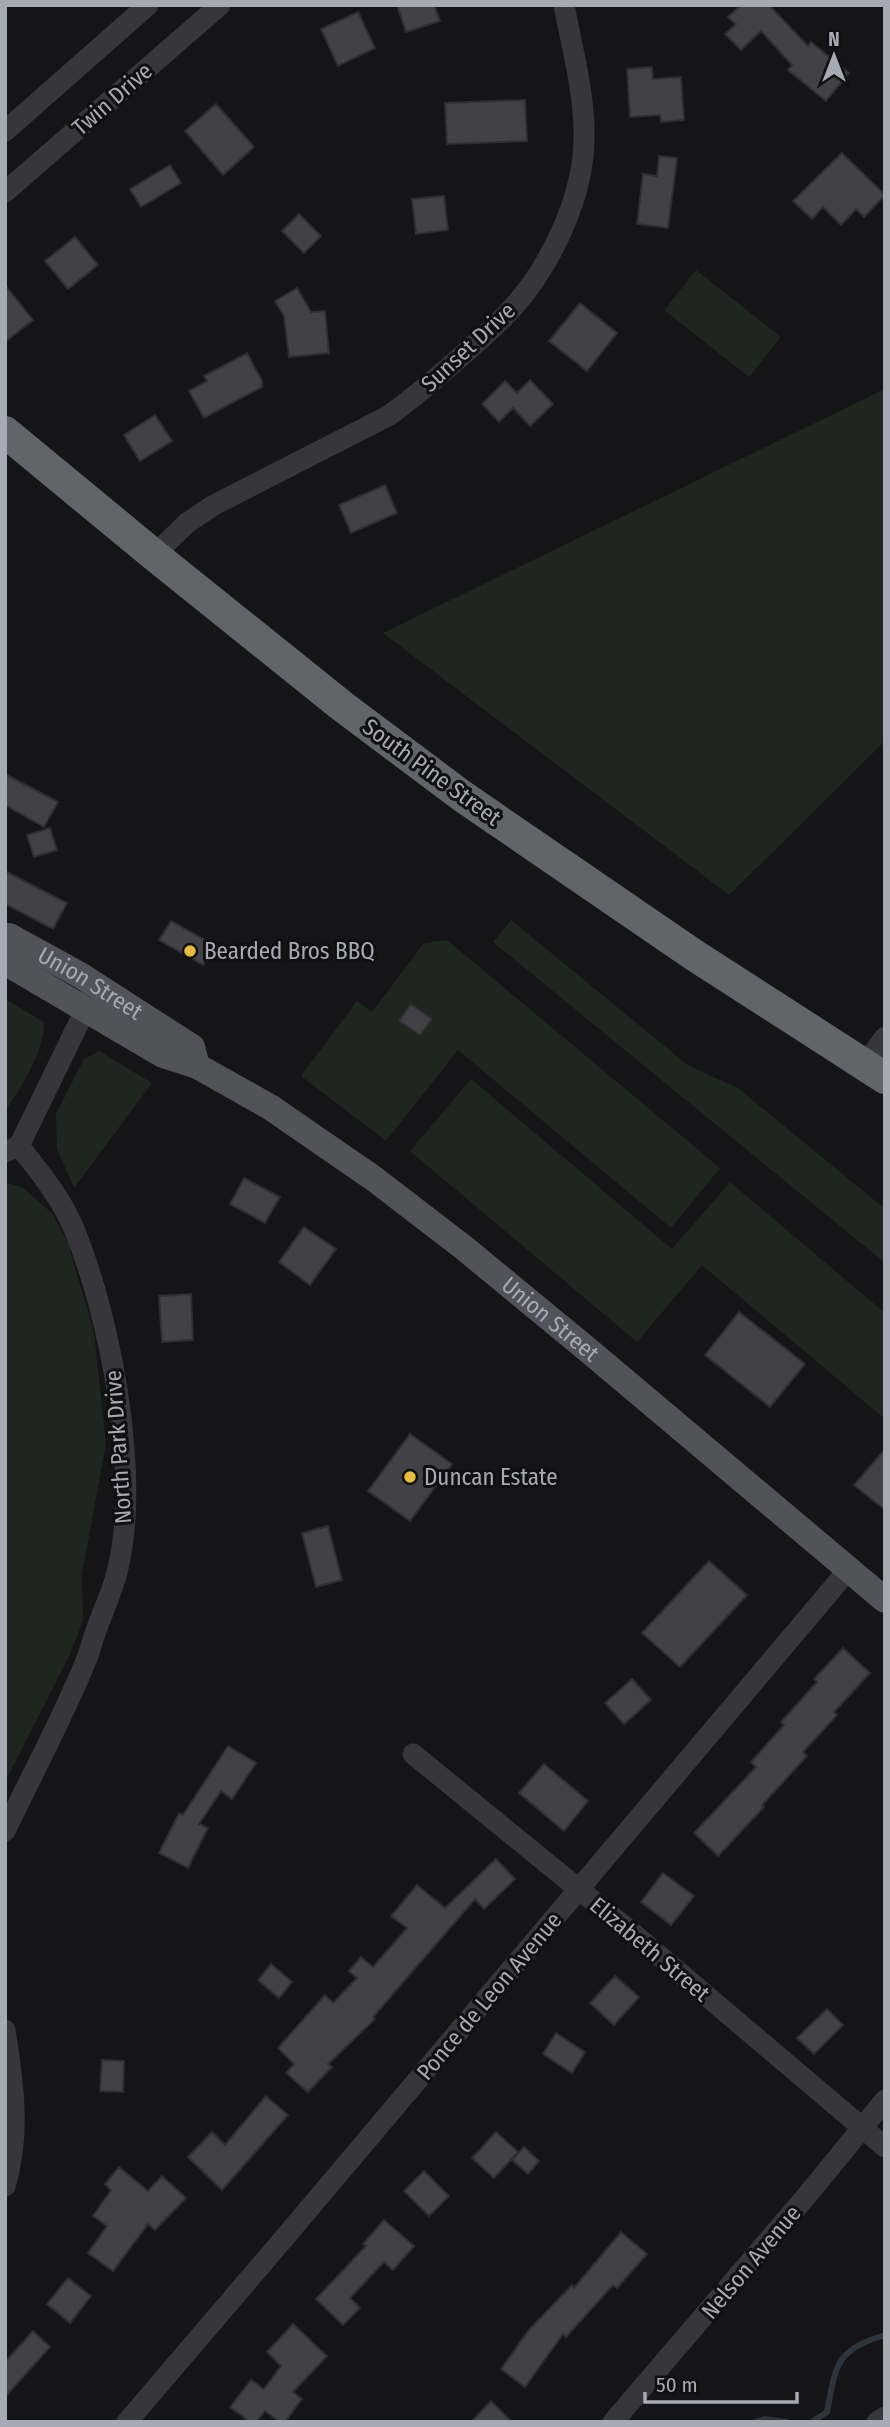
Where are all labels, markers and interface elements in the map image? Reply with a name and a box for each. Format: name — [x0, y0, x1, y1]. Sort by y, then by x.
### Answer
north arrow — [799, 21, 869, 91]
text: N — [828, 28, 840, 51]
street label: Twin Drive — [66, 57, 158, 141]
street label: Sunset Drive — [415, 296, 521, 398]
street label: South Pine Street — [357, 713, 507, 832]
place label: Bearded Bros BBQ — [204, 937, 375, 965]
street label: Union Street — [33, 941, 148, 1026]
marker: Bearded Bros BBQ — [182, 943, 198, 959]
street label: Union Street — [496, 1271, 605, 1368]
street label: North Park Drive — [99, 1369, 137, 1525]
place label: Duncan Estate — [424, 1463, 558, 1491]
marker: Duncan Estate — [402, 1469, 418, 1485]
street label: Elizabeth Street — [584, 1891, 716, 2008]
street label: Ponce de Leon Avenue — [411, 1906, 567, 2086]
street label: Nelson Avenue — [695, 2199, 807, 2325]
scale bar — [645, 2360, 797, 2404]
text: 50 m — [656, 2372, 698, 2398]

